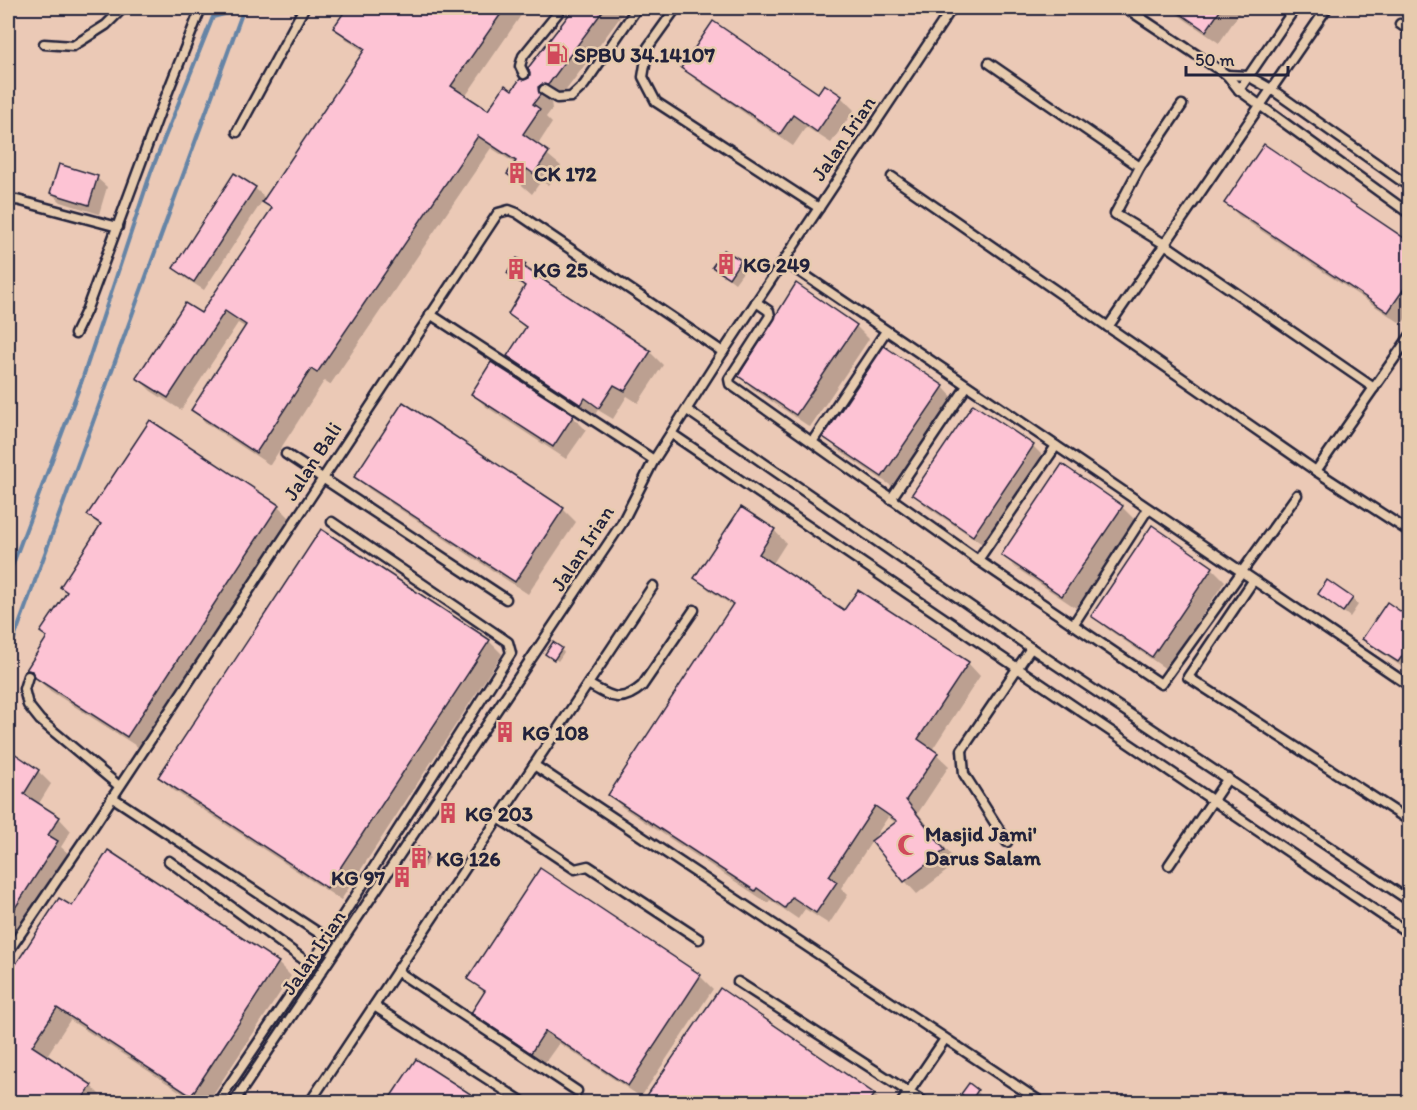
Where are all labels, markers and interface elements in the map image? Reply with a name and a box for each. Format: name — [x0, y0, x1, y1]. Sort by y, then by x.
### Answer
scale bar — [1186, 39, 1288, 77]
fuel station icon: SPBU 34.14107 — [545, 42, 569, 66]
place label: SPBU 34.14107 — [574, 42, 715, 67]
text: 50 m — [1195, 49, 1235, 71]
street label: Jalan Irian — [805, 91, 881, 185]
building icon: CK 172 — [505, 161, 529, 185]
place label: CK 172 — [534, 161, 597, 186]
building icon: KG 249 — [714, 252, 738, 276]
place label: KG 249 — [743, 252, 810, 277]
building icon: KG 25 — [504, 257, 528, 281]
place label: KG 25 — [533, 257, 588, 282]
street label: Jalan Bali — [277, 417, 347, 505]
street label: Jalan Irian — [545, 500, 619, 596]
building icon: KG 108 — [493, 720, 517, 744]
place label: KG 108 — [522, 720, 589, 745]
building icon: KG 203 — [436, 801, 460, 825]
place label: KG 203 — [465, 801, 533, 826]
place label: Masjid Jami' Darus Salam — [925, 821, 1041, 870]
mosque icon: Masjid Jami' Darus Salam — [896, 833, 920, 857]
building icon: KG 126 — [407, 846, 431, 870]
place label: KG 126 — [436, 846, 501, 871]
place label: KG 97 — [331, 865, 386, 890]
building icon: KG 97 — [390, 865, 414, 889]
street label: Jalan Irian — [275, 905, 351, 999]

